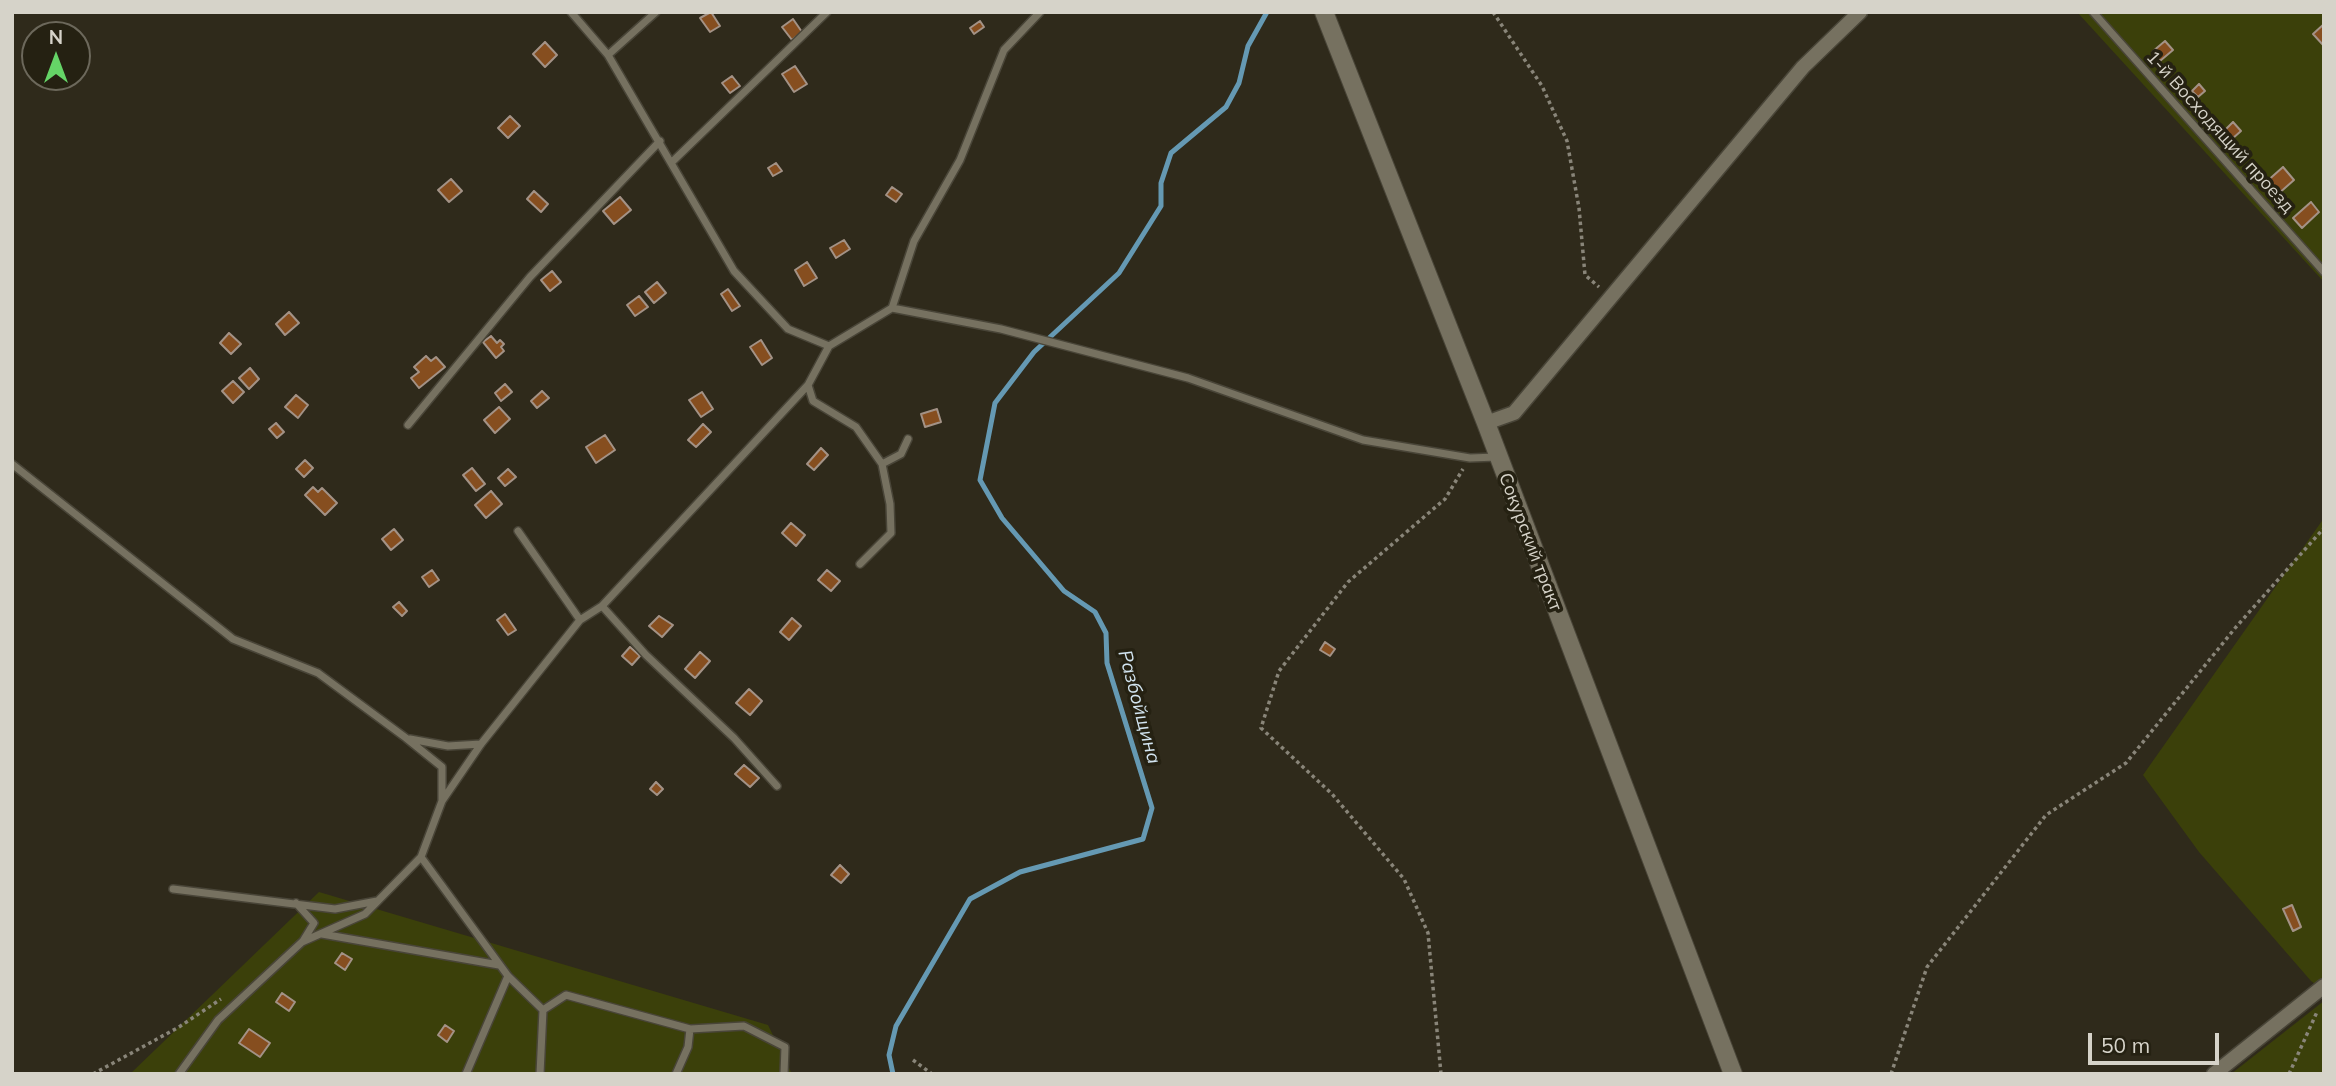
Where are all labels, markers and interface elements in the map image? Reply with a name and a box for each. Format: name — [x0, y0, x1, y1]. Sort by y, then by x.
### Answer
north arrow — [21, 21, 91, 91]
text: N — [49, 25, 63, 49]
street label: 1-й Восходящий проезд — [2142, 47, 2298, 217]
street label: Сокурский тракт — [1494, 470, 1566, 614]
water label: Разбойщина — [1113, 648, 1165, 766]
scale bar — [2091, 1020, 2222, 1064]
text: 50 m — [2101, 1032, 2150, 1058]

